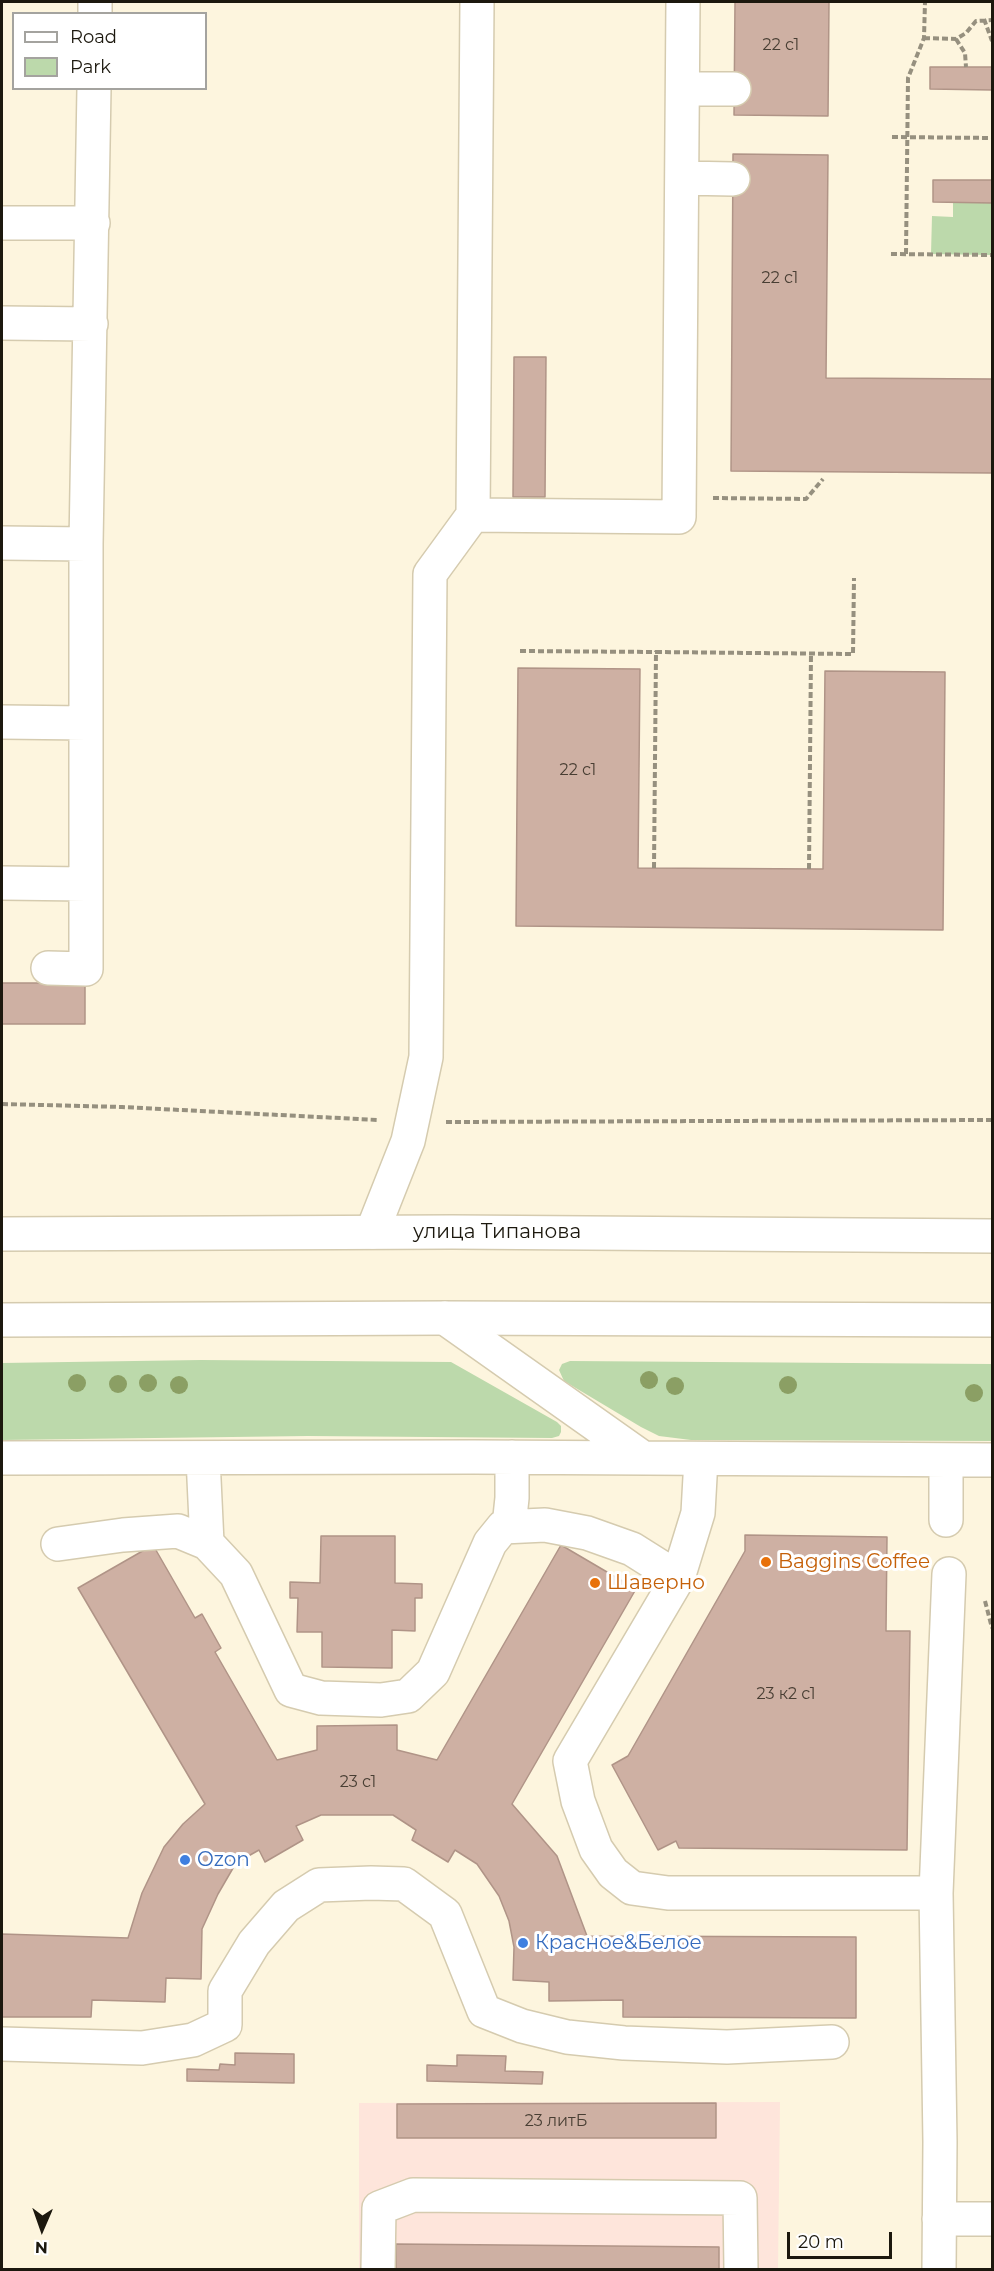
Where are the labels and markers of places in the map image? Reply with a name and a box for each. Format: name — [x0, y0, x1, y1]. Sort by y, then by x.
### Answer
place label: Baggins Coffee — [778, 1550, 930, 1574]
marker: Baggins Coffee — [759, 1555, 773, 1569]
place label: Шаверно — [607, 1571, 705, 1595]
marker: Шаверно — [588, 1576, 602, 1590]
place label: Ozon — [197, 1848, 250, 1872]
marker: Ozon — [178, 1853, 192, 1867]
place label: Красное&Белое — [535, 1931, 702, 1955]
marker: Красное&Белое — [516, 1936, 530, 1950]

